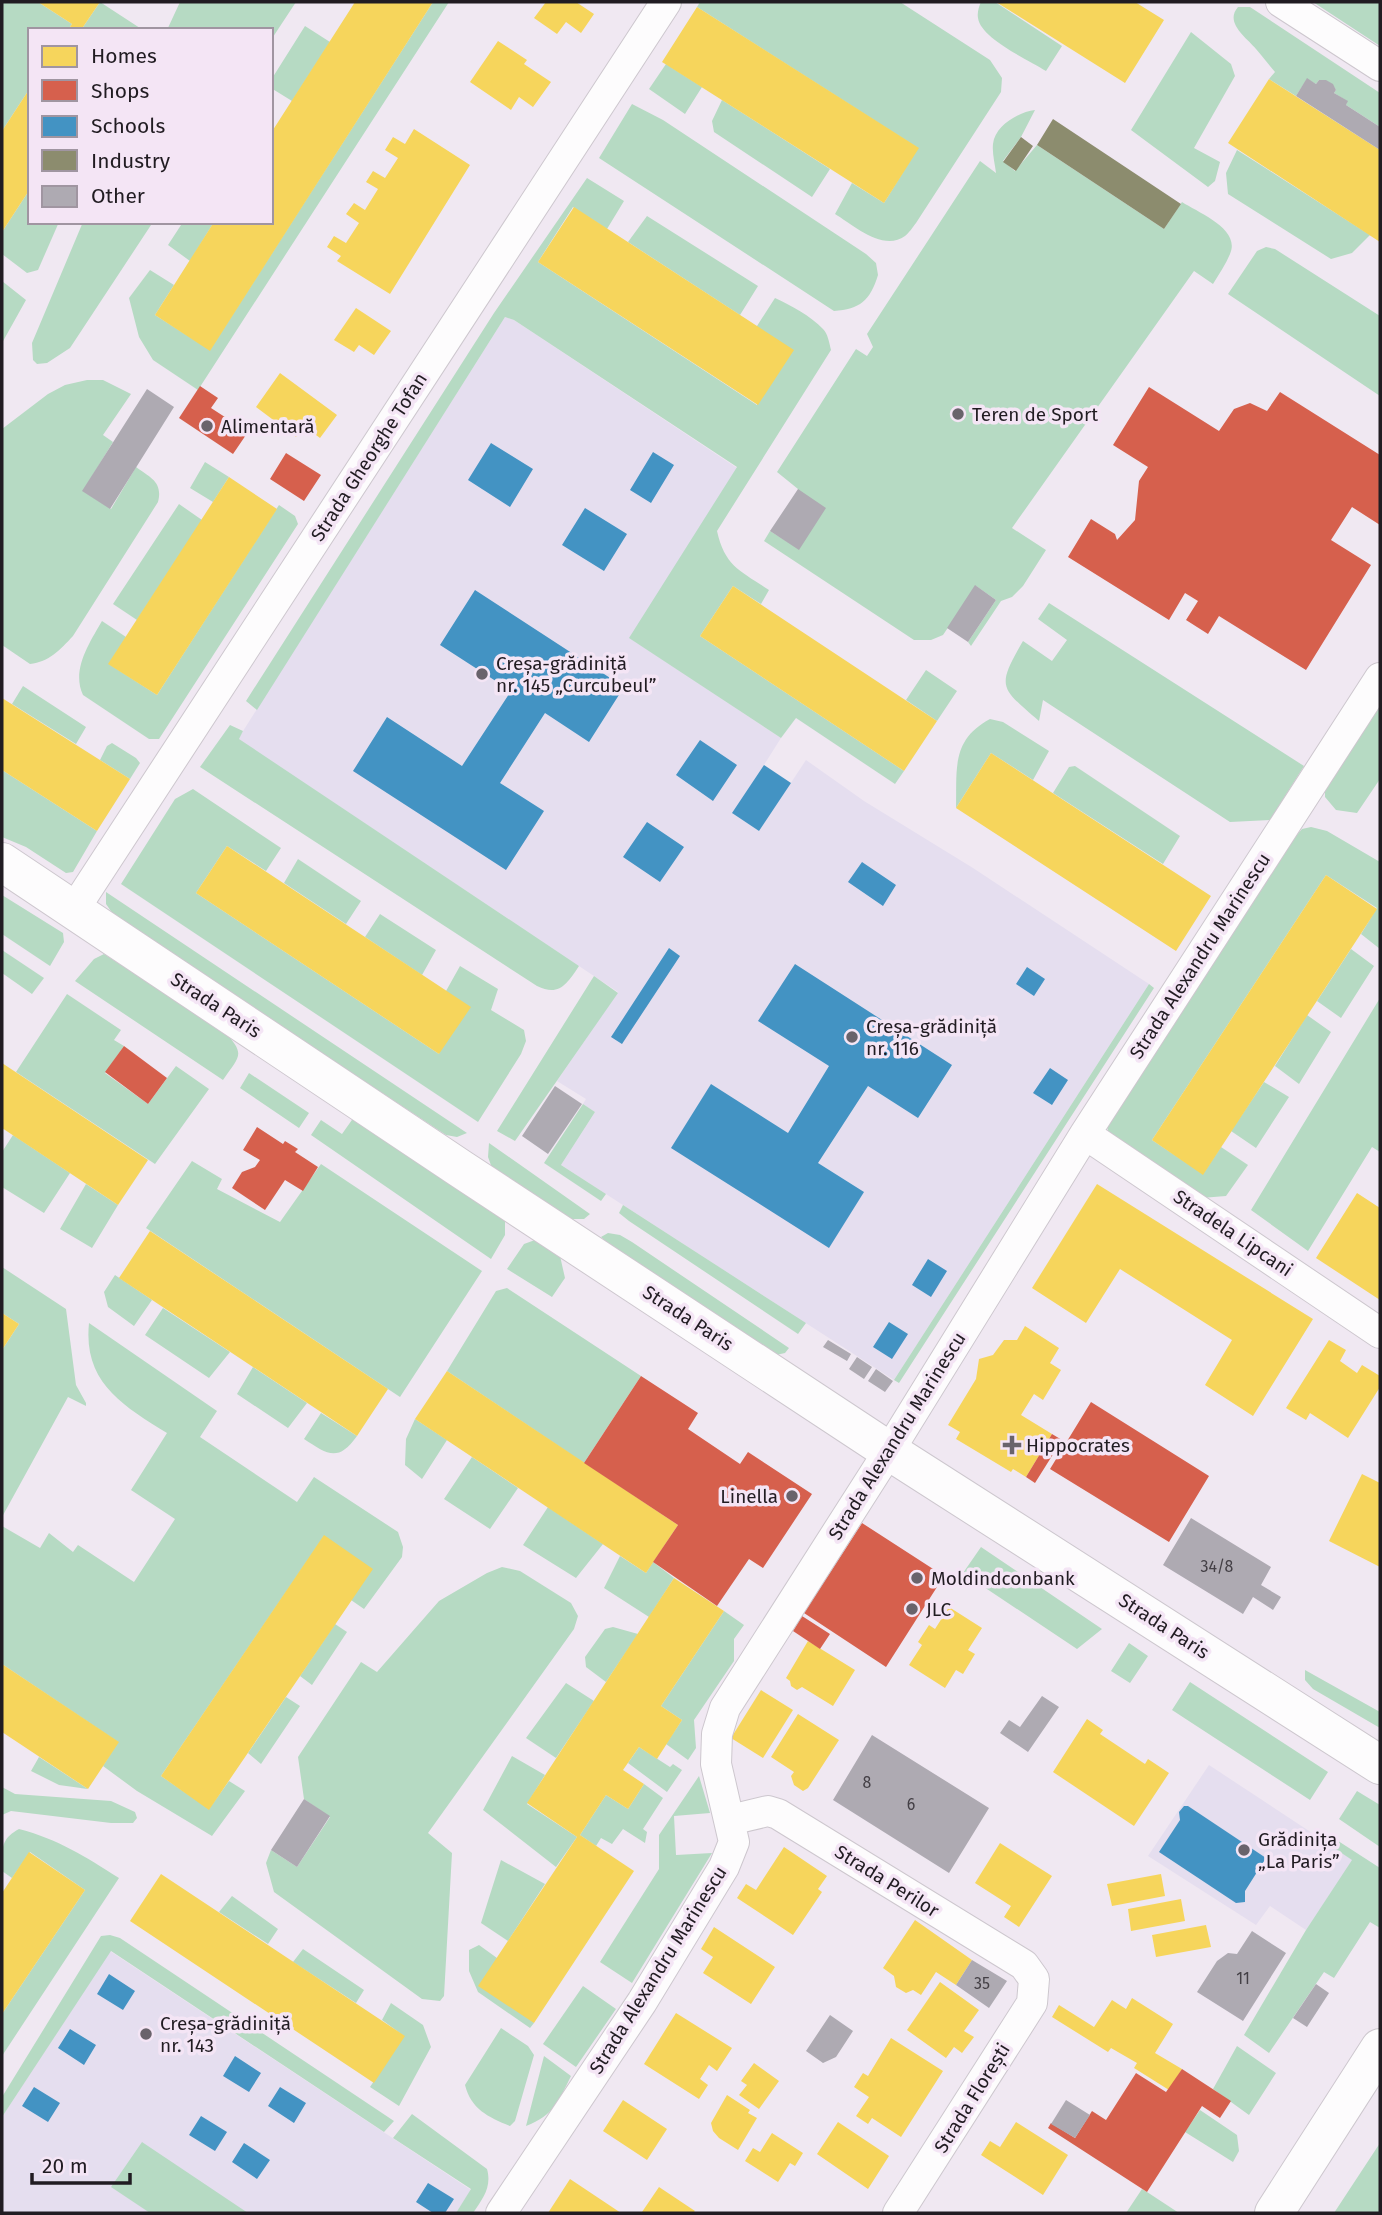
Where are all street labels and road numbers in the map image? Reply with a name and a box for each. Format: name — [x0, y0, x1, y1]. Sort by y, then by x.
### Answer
street label: Strada Gheorghe Tofan — [306, 368, 432, 546]
street label: Strada Alexandru Marinescu — [1125, 849, 1275, 1063]
street label: Strada Paris — [167, 967, 265, 1043]
street label: Stradela Lipcani — [1169, 1185, 1297, 1281]
street label: Strada Paris — [639, 1280, 737, 1356]
street label: Strada Alexandru Marinescu — [823, 1328, 971, 1544]
street label: Strada Paris — [1115, 1588, 1213, 1664]
street label: Strada Perilor — [831, 1840, 944, 1922]
street label: Strada Alexandru Marinescu — [584, 1862, 732, 2078]
street label: Strada Florești — [929, 2039, 1016, 2158]

